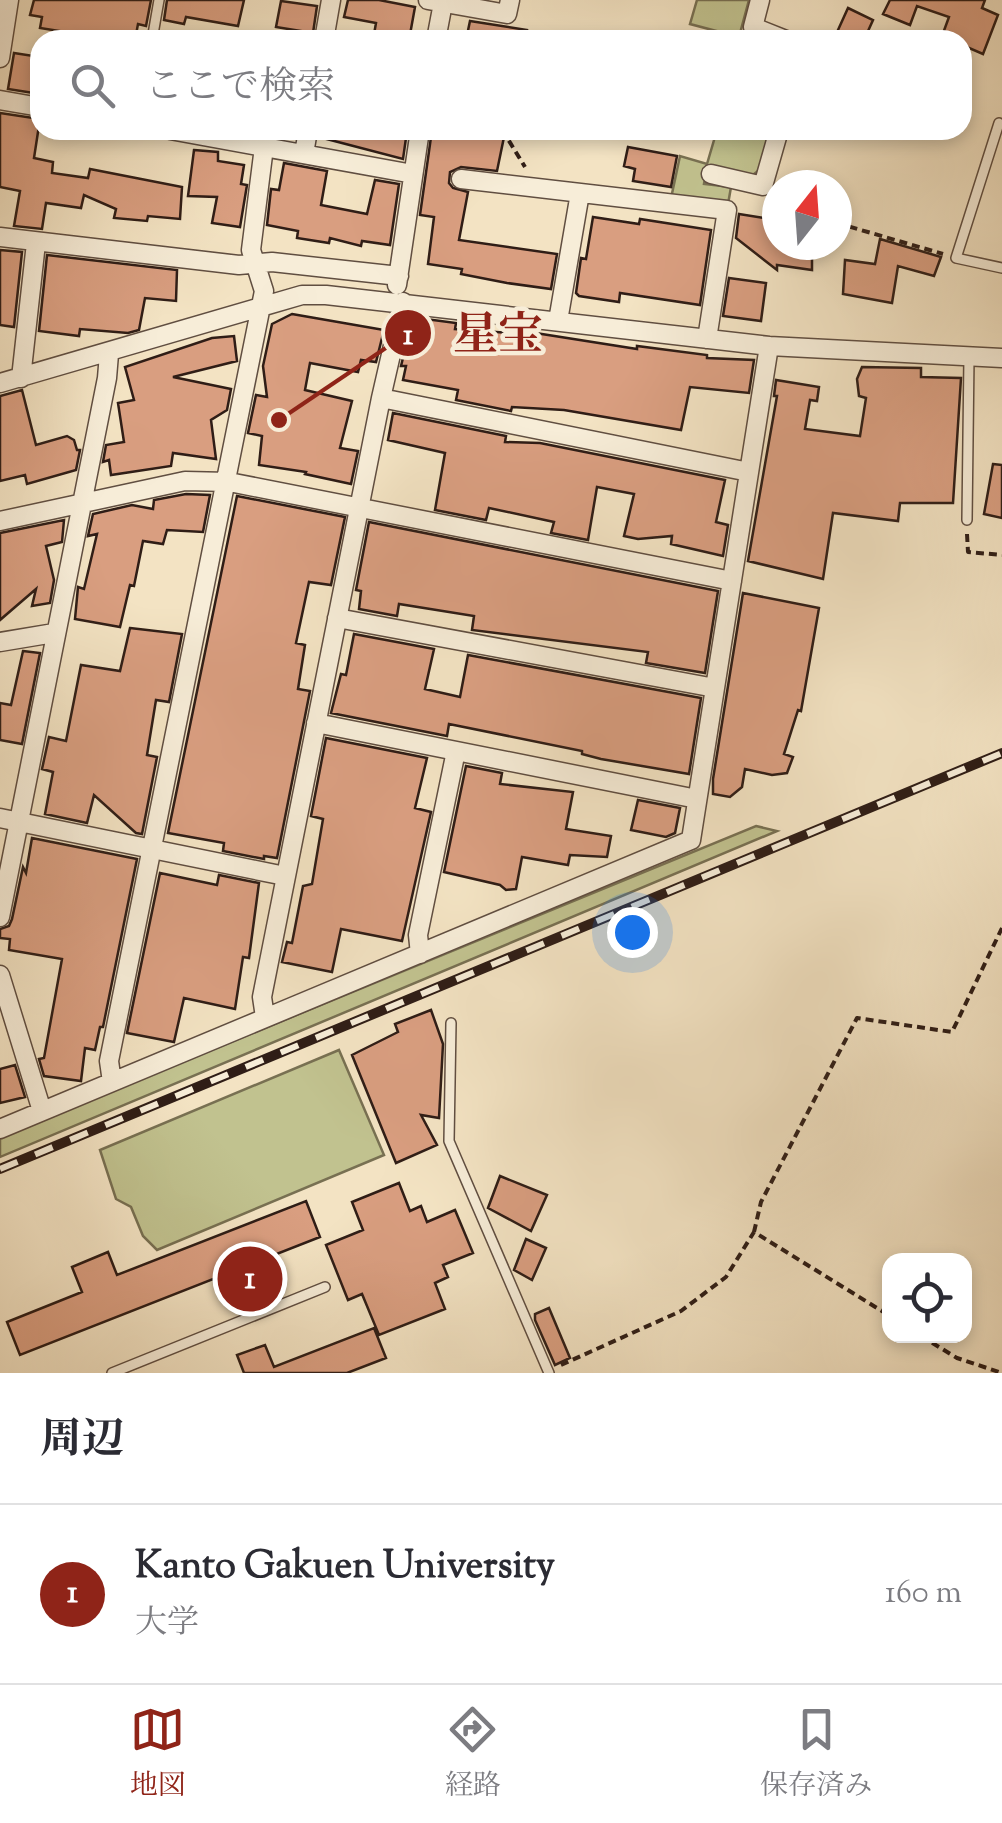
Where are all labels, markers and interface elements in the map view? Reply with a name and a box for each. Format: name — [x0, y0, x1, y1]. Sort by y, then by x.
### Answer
search box — [30, 30, 972, 140]
icon: search — [65, 58, 120, 113]
text: ここで検索 — [145, 62, 335, 116]
north arrow — [762, 170, 852, 260]
callout: 星宝 — [383, 296, 563, 371]
text: 星宝 — [453, 306, 543, 371]
text: 1 — [403, 315, 414, 358]
your location — [607, 907, 658, 958]
pin: 1 — [218, 1242, 282, 1316]
map controls — [882, 1253, 972, 1343]
button: locate — [882, 1253, 972, 1343]
text: 周辺 — [40, 1412, 124, 1472]
text: Kanto Gakuen University — [135, 1541, 555, 1595]
text: 1 — [67, 1571, 78, 1617]
text: 160 m — [885, 1571, 962, 1617]
text: 大学 — [135, 1601, 199, 1647]
tab: 地図 — [130, 1702, 186, 1807]
tab: 経路 — [445, 1702, 501, 1807]
tab: 保存済み — [760, 1702, 872, 1807]

